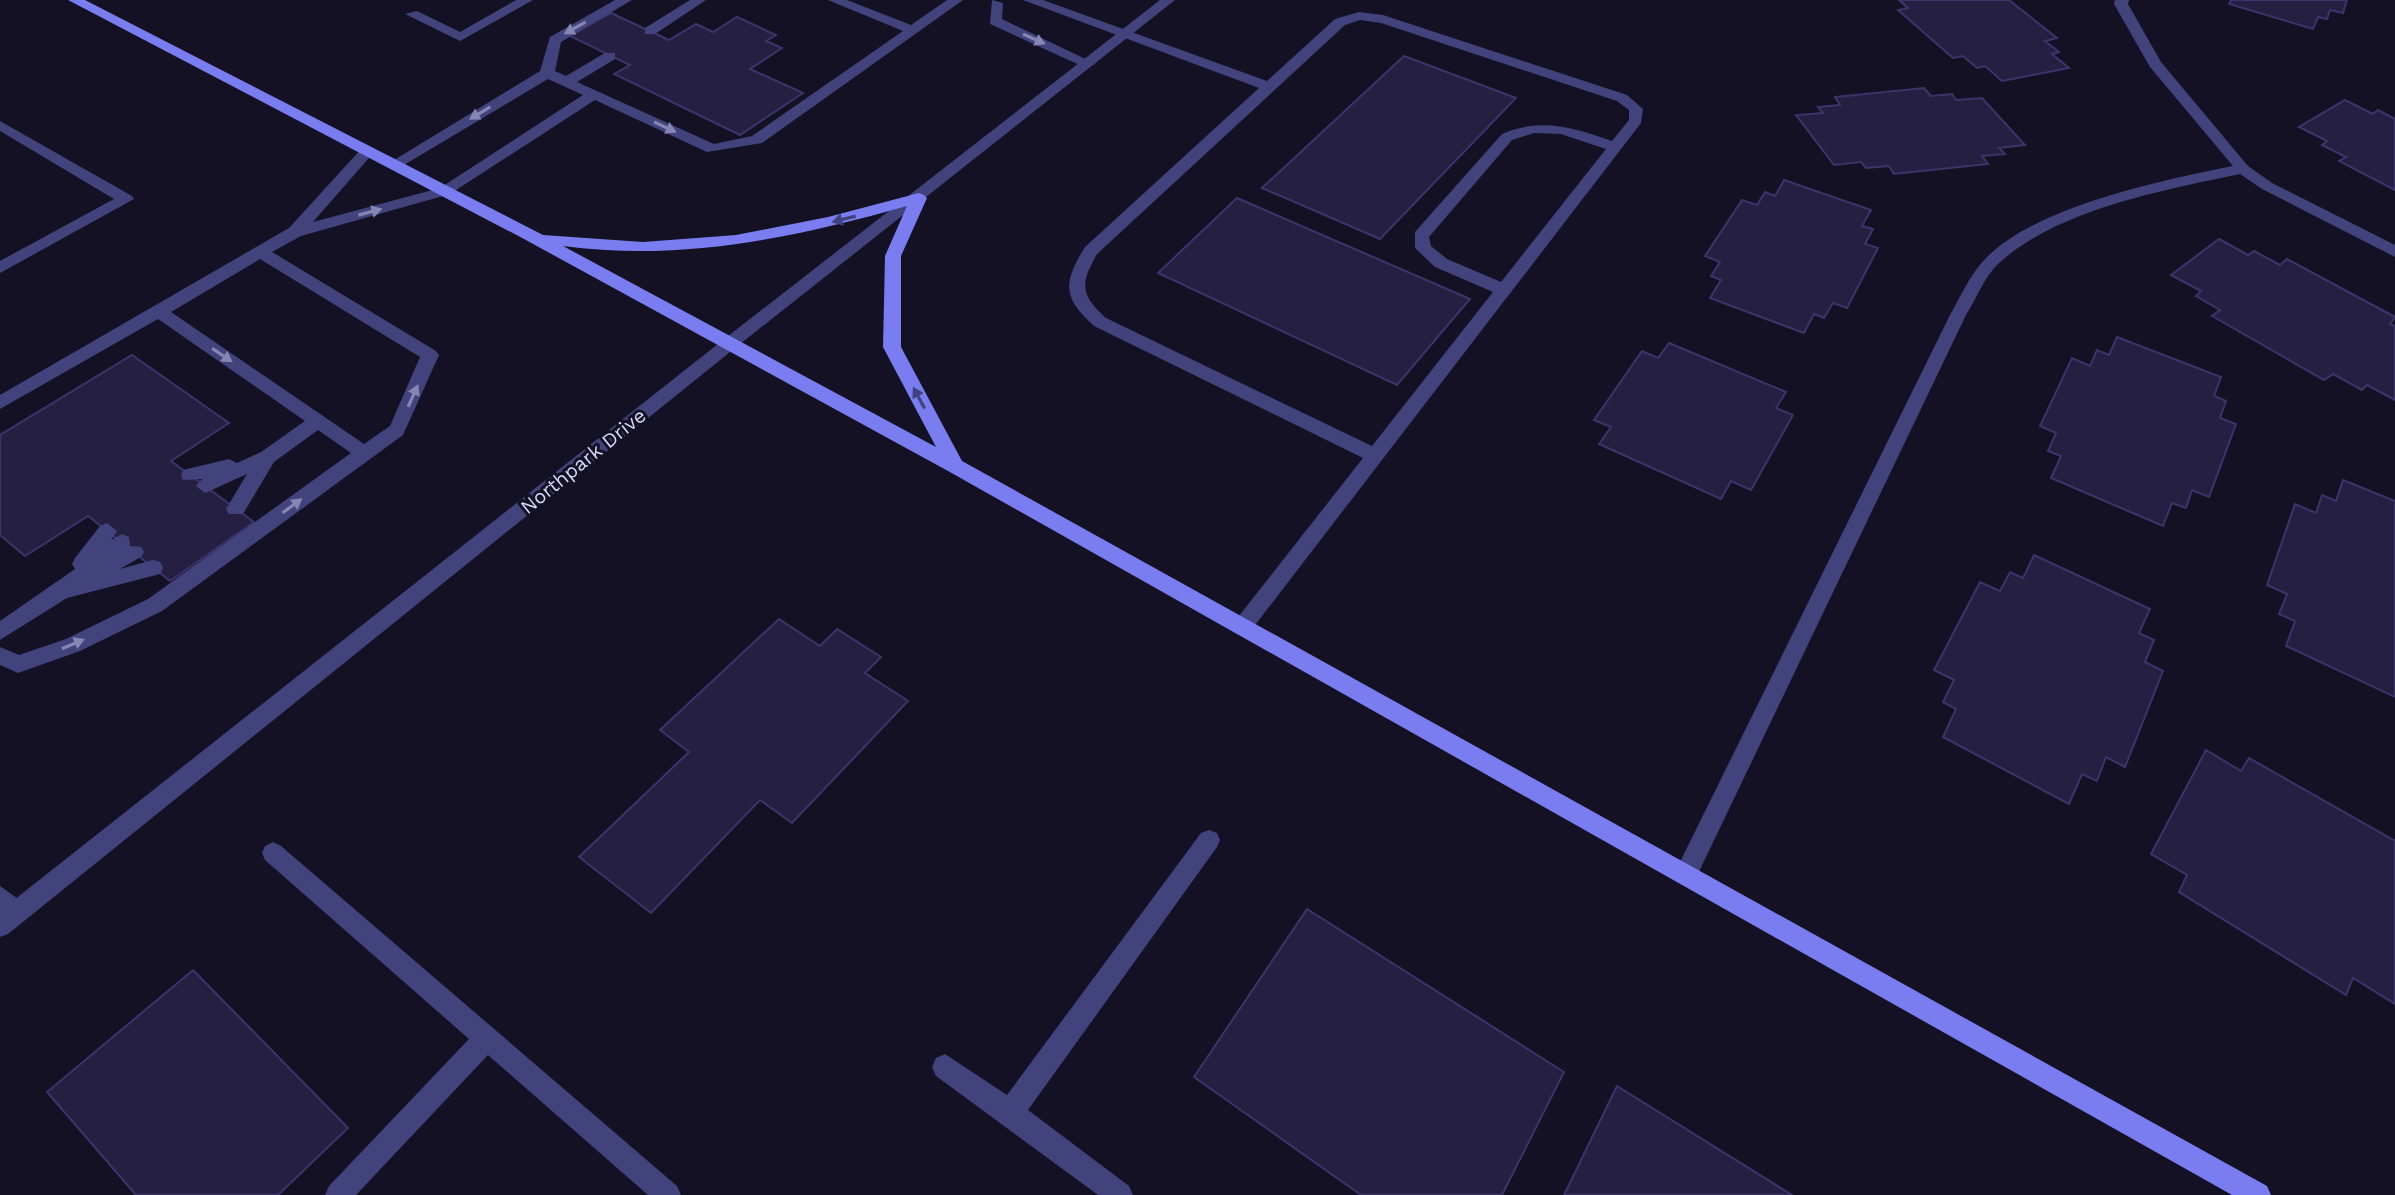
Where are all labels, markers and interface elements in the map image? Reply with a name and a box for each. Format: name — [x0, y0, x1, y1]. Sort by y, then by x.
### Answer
one-way arrow — [564, 21, 587, 35]
one-way arrow — [1022, 32, 1045, 46]
one-way arrow — [469, 105, 492, 120]
one-way arrow — [654, 120, 677, 134]
one-way arrow — [358, 205, 383, 217]
one-way arrow — [831, 214, 856, 226]
one-way arrow — [211, 347, 232, 362]
one-way arrow — [406, 384, 419, 407]
one-way arrow — [912, 386, 925, 409]
street label: Northpark Drive — [515, 403, 651, 519]
one-way arrow — [281, 499, 302, 514]
one-way arrow — [61, 638, 85, 651]

